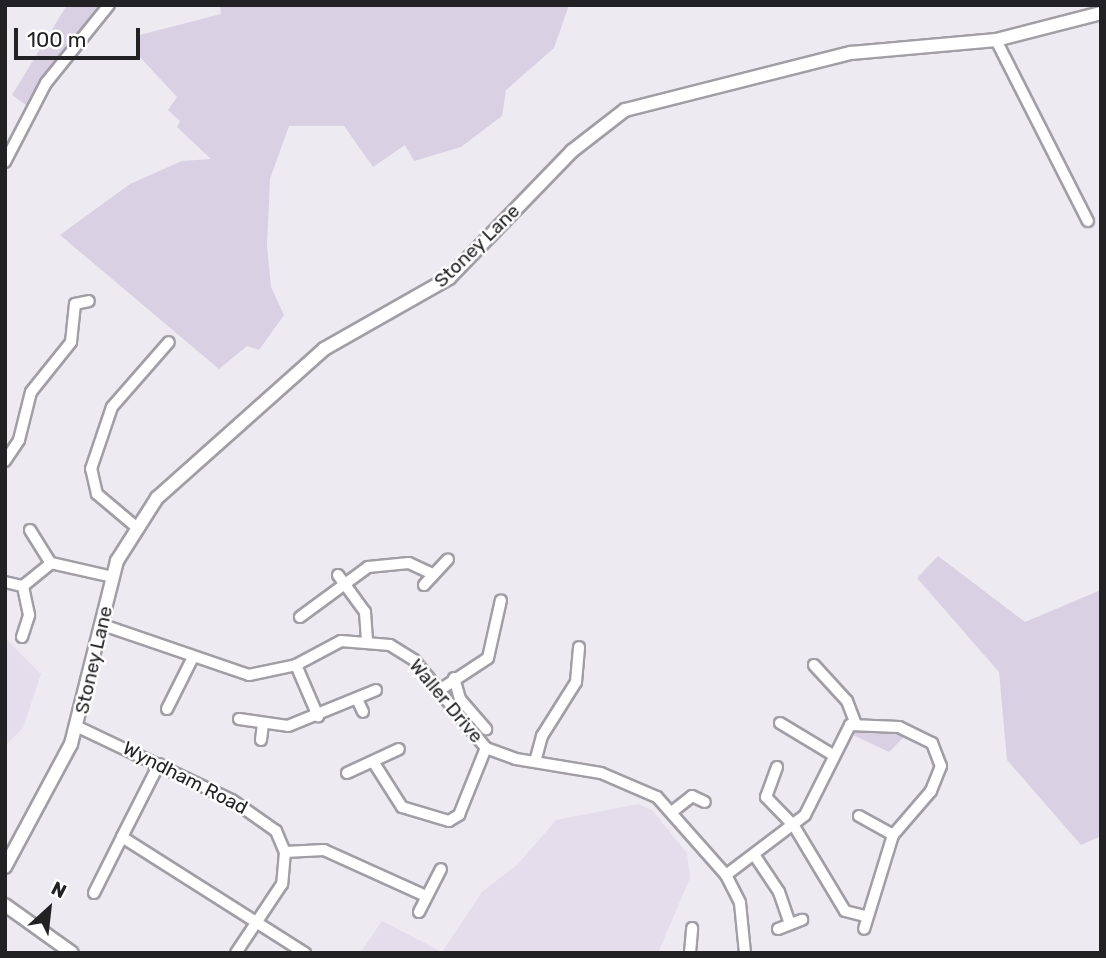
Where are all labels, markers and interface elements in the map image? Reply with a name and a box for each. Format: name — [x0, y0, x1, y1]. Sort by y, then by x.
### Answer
scale bar — [18, 14, 144, 58]
text: 100 m — [27, 27, 86, 52]
street label: Stoney Lane — [429, 199, 525, 293]
street label: Stoney Lane — [70, 604, 118, 716]
street label: Waller Drive — [404, 654, 488, 748]
street label: Wyndham Road — [119, 737, 251, 819]
north arrow — [14, 874, 84, 944]
text: N — [47, 876, 70, 903]

